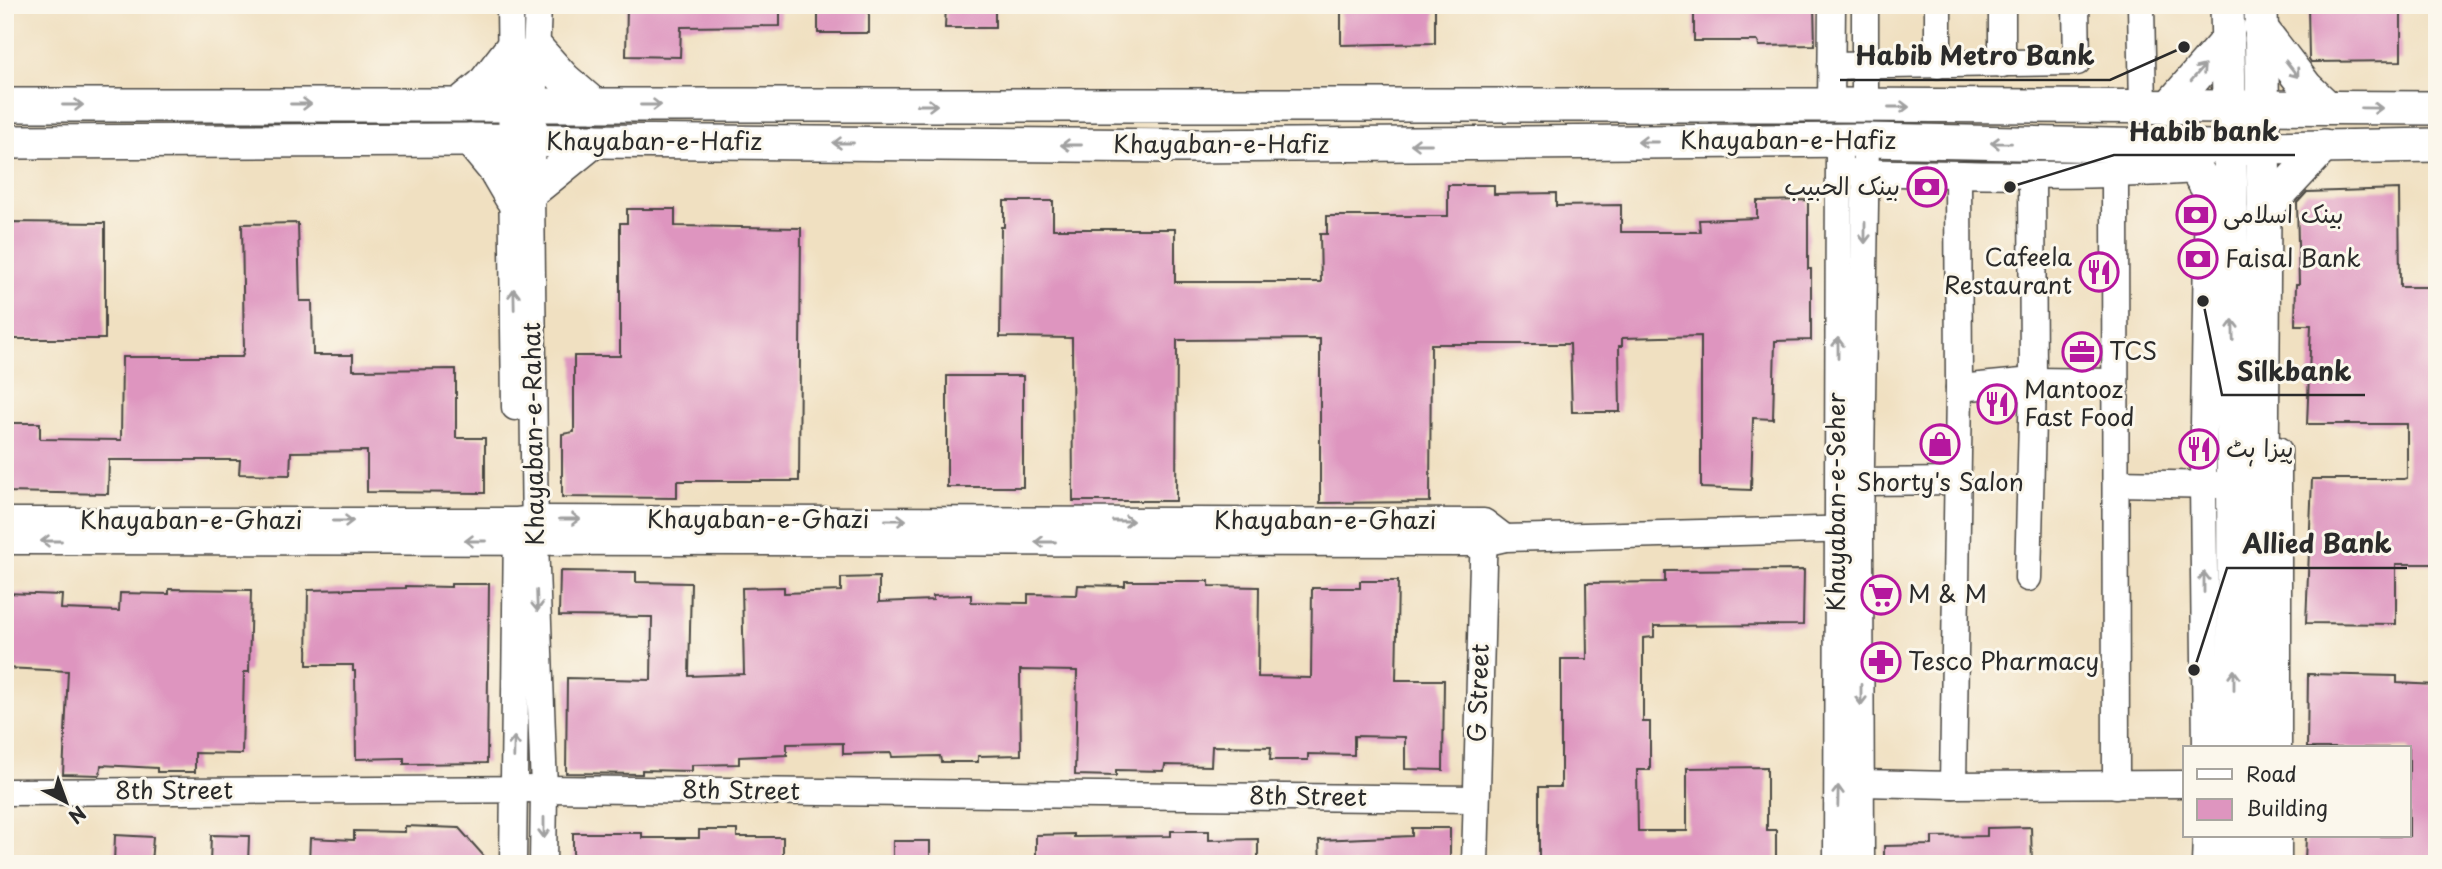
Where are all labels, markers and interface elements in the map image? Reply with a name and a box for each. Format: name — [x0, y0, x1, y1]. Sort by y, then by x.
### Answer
callout: Habib Metro Bank — [1840, 33, 2110, 80]
text: Habib Metro Bank — [1855, 35, 2095, 74]
one-way arrow — [2284, 60, 2299, 78]
one-way arrow — [2190, 65, 2206, 83]
one-way arrow — [62, 98, 85, 112]
one-way arrow — [289, 98, 312, 111]
one-way arrow — [639, 98, 662, 112]
one-way arrow — [916, 98, 939, 112]
one-way arrow — [1888, 100, 1911, 114]
one-way arrow — [2360, 101, 2383, 115]
callout: Habib bank — [2114, 108, 2295, 155]
text: Habib bank — [2129, 111, 2279, 150]
street label: Khayaban-e-Hafiz — [1680, 121, 1896, 157]
street label: Khayaban-e-Hafiz — [546, 122, 762, 158]
street label: Khayaban-e-Hafiz — [1113, 125, 1329, 161]
one-way arrow — [1637, 135, 1660, 149]
one-way arrow — [832, 136, 855, 150]
one-way arrow — [1990, 136, 2013, 149]
one-way arrow — [1410, 137, 1433, 151]
one-way arrow — [1060, 138, 1083, 152]
bank icon: بينک الحبيب — [1906, 166, 1948, 208]
place label: بينک الحبيب — [1784, 167, 1900, 203]
bank icon: بینک اسلامی — [2175, 194, 2217, 236]
place label: بینک اسلامی — [2223, 195, 2343, 231]
one-way arrow — [1858, 221, 1872, 244]
place label: Cafeela Restaurant — [1944, 238, 2072, 302]
bank icon: Faisal Bank — [2177, 238, 2219, 280]
place label: Faisal Bank — [2225, 239, 2361, 275]
restaurant icon: Cafeela Restaurant — [2078, 251, 2120, 293]
one-way arrow — [507, 287, 520, 310]
one-way arrow — [2226, 319, 2240, 342]
street label: Khayaban-e-Rahat — [512, 322, 552, 546]
office icon: TCS — [2061, 331, 2103, 373]
place label: TCS — [2109, 332, 2157, 368]
one-way arrow — [1831, 336, 1845, 359]
callout: Silkbank — [2222, 348, 2365, 395]
text: Silkbank — [2236, 351, 2352, 390]
place label: Mantooz Fast Food — [2024, 370, 2134, 434]
restaurant icon: Mantooz Fast Food — [1976, 383, 2018, 425]
street label: Khayaban-e-Seher — [1817, 391, 1853, 612]
shop icon: Shorty's Salon — [1919, 423, 1961, 465]
restaurant icon: پیزا ہٹ — [2178, 428, 2220, 470]
place label: پیزا ہٹ — [2226, 429, 2294, 467]
place label: Shorty's Salon — [1856, 463, 2024, 499]
street label: Khayaban-e-Ghazi — [647, 500, 869, 536]
street label: Khayaban-e-Ghazi — [80, 501, 302, 537]
street label: Khayaban-e-Ghazi — [1214, 501, 1436, 537]
one-way arrow — [559, 512, 582, 526]
one-way arrow — [884, 513, 907, 527]
one-way arrow — [331, 514, 354, 528]
one-way arrow — [1112, 514, 1135, 528]
callout: Allied Bank — [2227, 521, 2407, 568]
text: Allied Bank — [2241, 523, 2392, 562]
one-way arrow — [40, 534, 63, 548]
one-way arrow — [463, 534, 486, 548]
one-way arrow — [1034, 535, 1057, 549]
one-way arrow — [2197, 571, 2211, 594]
supermarket icon: M & M — [1860, 574, 1902, 616]
place label: M & M — [1908, 575, 1987, 611]
one-way arrow — [530, 589, 544, 612]
pharmacy icon: Tesco Pharmacy — [1860, 641, 1902, 683]
place label: Tesco Pharmacy — [1908, 642, 2099, 678]
street label: G Street — [1457, 643, 1497, 743]
one-way arrow — [2227, 669, 2241, 692]
one-way arrow — [1854, 683, 1868, 706]
one-way arrow — [507, 735, 521, 758]
legend — [2183, 746, 2410, 838]
text: Road — [2246, 757, 2297, 789]
north arrow — [32, 768, 102, 838]
street label: 8th Street — [682, 770, 801, 808]
street label: 8th Street — [115, 771, 233, 807]
street label: 8th Street — [1249, 776, 1368, 814]
one-way arrow — [1831, 784, 1845, 807]
text: Building — [2246, 791, 2328, 823]
text: N — [63, 800, 93, 831]
one-way arrow — [537, 817, 551, 840]

